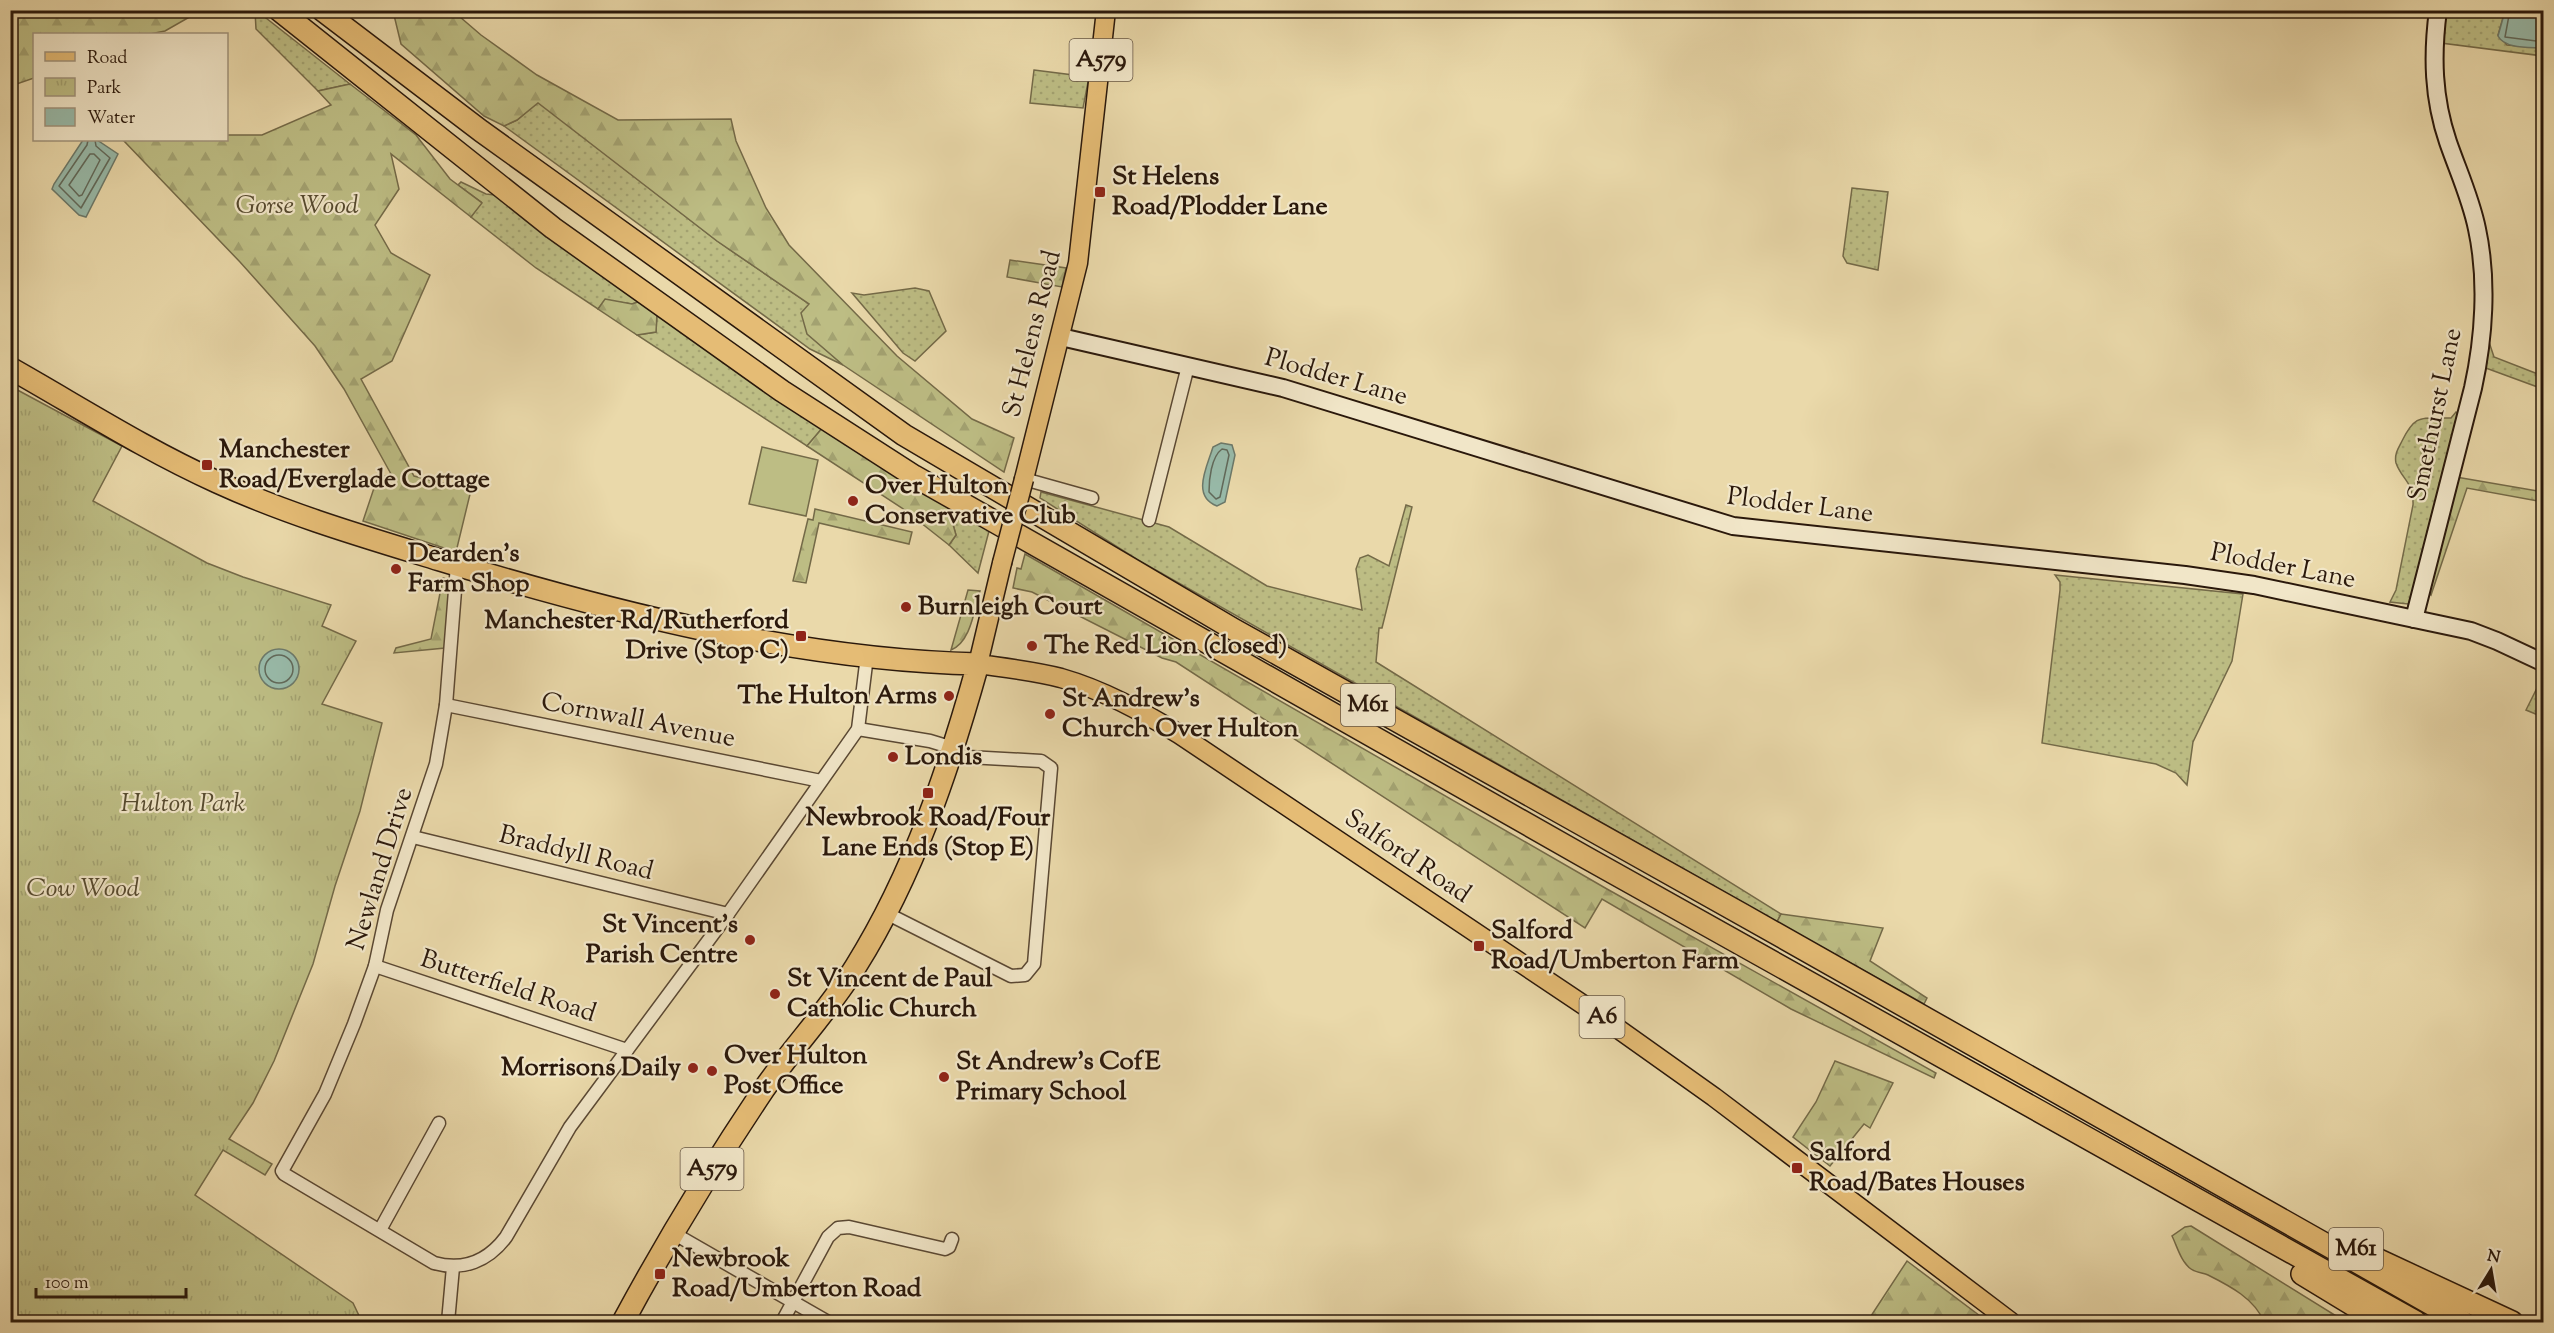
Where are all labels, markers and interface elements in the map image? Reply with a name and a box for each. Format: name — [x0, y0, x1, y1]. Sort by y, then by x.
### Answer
legend — [33, 33, 228, 141]
road number: A579 — [1070, 39, 1132, 81]
text: Road — [87, 46, 127, 72]
text: Park — [87, 76, 122, 102]
text: Water — [87, 106, 136, 132]
place label: St Helens Road/Plodder Lane — [1112, 159, 1328, 226]
marker: St Helens Road/Plodder Lane — [1093, 185, 1107, 199]
park label: Gorse Wood — [235, 188, 359, 225]
street label: St Helens Road — [994, 246, 1072, 422]
street label: Smethurst Lane — [2400, 325, 2472, 505]
street label: Plodder Lane — [1260, 340, 1412, 416]
place label: Manchester Road/Everglade Cottage — [219, 432, 490, 499]
marker: Manchester Road/Everglade Cottage — [200, 458, 214, 472]
place label: Over Hulton Conservative Club — [865, 468, 1076, 535]
street label: Plodder Lane — [1725, 479, 1875, 533]
marker: Over Hulton Conservative Club — [846, 494, 860, 508]
street label: Plodder Lane — [2207, 535, 2359, 599]
place label: Dearden's Farm Shop — [408, 536, 529, 603]
marker: Dearden's Farm Shop — [389, 562, 403, 576]
place label: Burnleigh Court — [918, 589, 1103, 626]
marker: Burnleigh Court — [899, 600, 913, 614]
place label: Manchester Rd/Rutherford Drive (Stop C) — [484, 603, 789, 670]
place label: The Red Lion (closed) — [1044, 628, 1287, 665]
marker: Manchester Rd/Rutherford Drive (Stop C) — [794, 629, 808, 643]
marker: The Red Lion (closed) — [1025, 639, 1039, 653]
place label: The Hulton Arms — [737, 678, 937, 715]
place label: St Andrew's Church Over Hulton — [1062, 681, 1299, 748]
street label: Cornwall Avenue — [538, 684, 738, 758]
road number: M61 — [1341, 684, 1395, 726]
marker: The Hulton Arms — [942, 689, 956, 703]
marker: St Andrew's Church Over Hulton — [1043, 707, 1057, 721]
place label: Londis — [905, 739, 982, 776]
marker: Londis — [886, 750, 900, 764]
street label: Newland Drive — [339, 783, 423, 955]
park label: Hulton Park — [121, 786, 246, 823]
marker: Newbrook Road/Four Lane Ends (Stop E) — [921, 786, 935, 800]
place label: Newbrook Road/Four Lane Ends (Stop E) — [806, 800, 1051, 867]
street label: Salford Road — [1336, 801, 1478, 913]
street label: Braddyll Road — [495, 817, 657, 891]
park label: Cow Wood — [26, 871, 140, 908]
place label: St Vincent's Parish Centre — [586, 907, 738, 974]
place label: Salford Road/Umberton Farm — [1491, 913, 1739, 980]
marker: St Vincent's Parish Centre — [743, 933, 757, 947]
marker: Salford Road/Umberton Farm — [1472, 939, 1486, 953]
street label: Butterfield Road — [415, 941, 601, 1033]
place label: St Vincent de Paul Catholic Church — [787, 961, 993, 1028]
marker: St Vincent de Paul Catholic Church — [768, 987, 782, 1001]
road number: A6 — [1580, 996, 1624, 1038]
place label: Over Hulton Post Office — [724, 1038, 868, 1105]
place label: St Andrew's CofE Primary School — [956, 1044, 1161, 1111]
place label: Morrisons Daily — [501, 1050, 681, 1087]
marker: Morrisons Daily — [686, 1061, 700, 1075]
marker: Over Hulton Post Office — [705, 1064, 719, 1078]
marker: St Andrew's CofE Primary School — [937, 1070, 951, 1084]
place label: Salford Road/Bates Houses — [1809, 1135, 2025, 1202]
road number: A579 — [680, 1148, 744, 1190]
marker: Salford Road/Bates Houses — [1790, 1161, 1804, 1175]
road number: M61 — [2329, 1228, 2383, 1270]
north arrow — [2461, 1240, 2521, 1300]
place label: Newbrook Road/Umberton Road — [672, 1241, 922, 1308]
text: N — [2485, 1245, 2502, 1270]
scale bar — [36, 1261, 186, 1299]
marker: Newbrook Road/Umberton Road — [653, 1267, 667, 1281]
text: 100 m — [45, 1271, 89, 1297]

